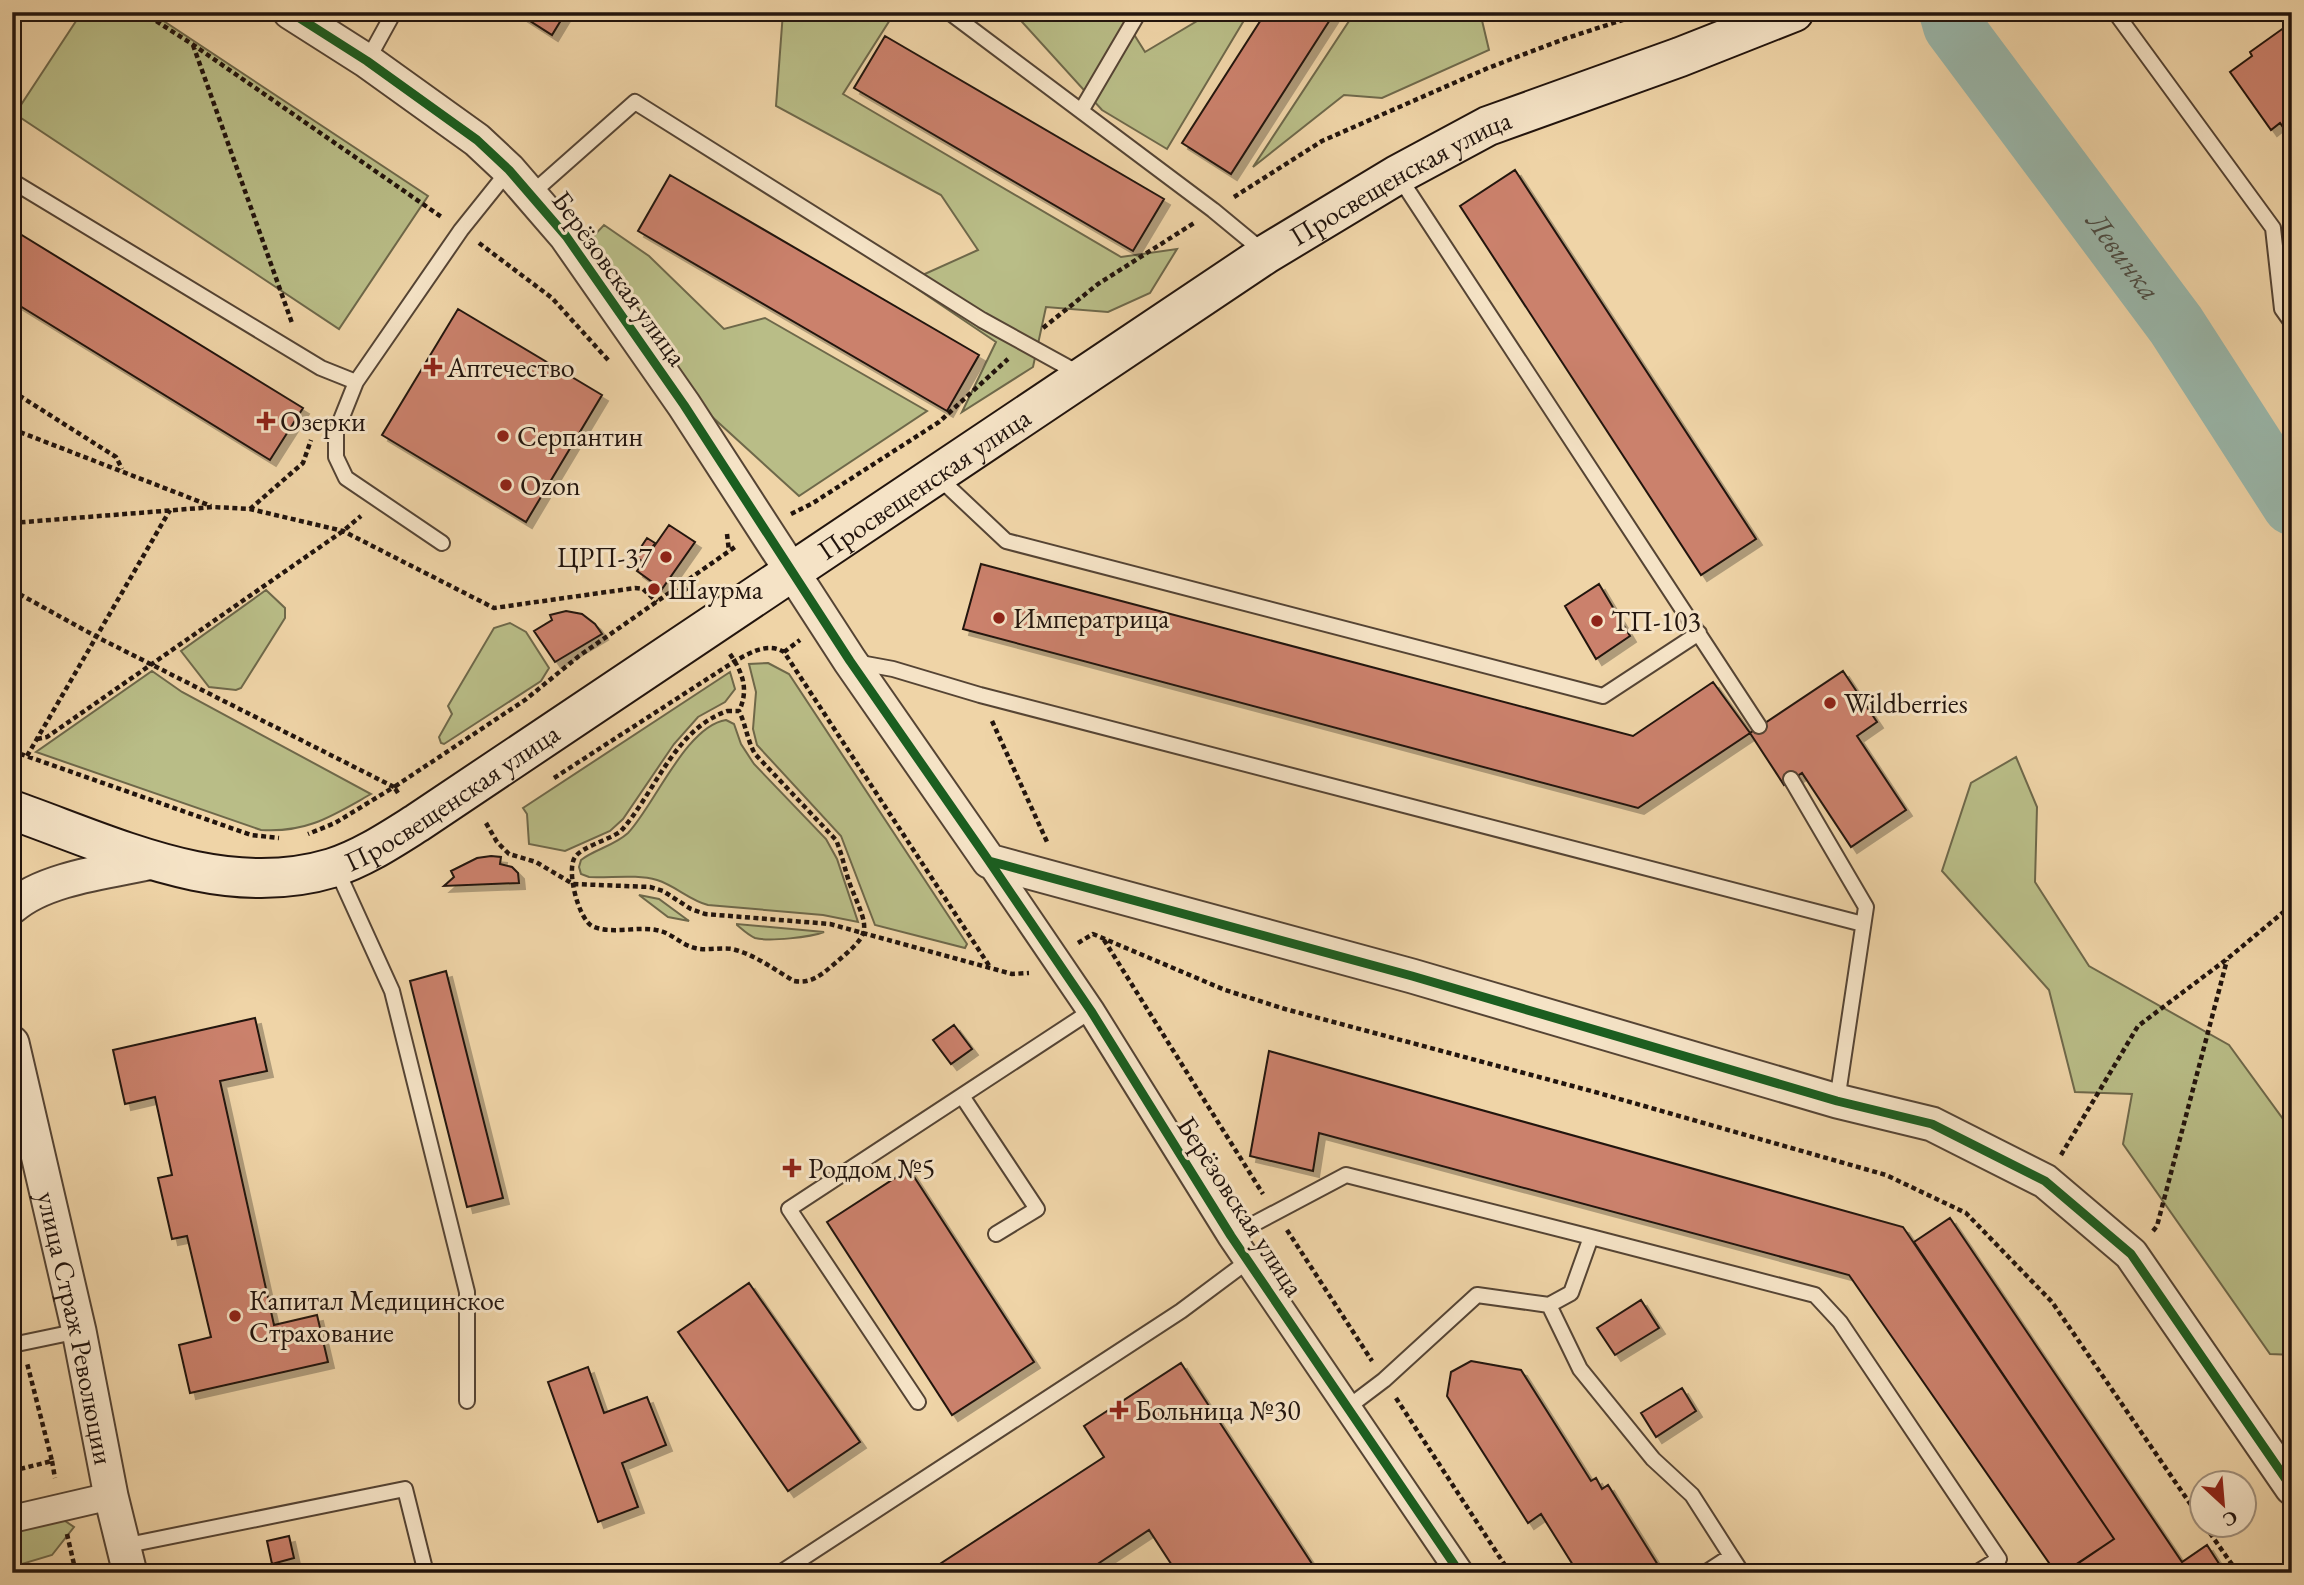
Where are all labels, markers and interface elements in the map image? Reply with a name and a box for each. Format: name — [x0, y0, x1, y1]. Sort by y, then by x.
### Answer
street label: Просвещенская улица — [1283, 101, 1517, 254]
street label: Берёзовская улица — [544, 183, 696, 373]
water label: Левинка — [2077, 202, 2170, 308]
place label: Аптечество — [446, 349, 575, 385]
marker: Аптечество — [425, 359, 441, 375]
street label: Просвещенская улица — [810, 399, 1038, 568]
place label: Озерки — [280, 403, 366, 439]
marker: Озерки — [258, 413, 274, 429]
place label: Серпантин — [517, 418, 643, 454]
marker: Серпантин — [495, 428, 511, 444]
place label: Ozon — [520, 467, 581, 503]
marker: Ozon — [498, 477, 514, 493]
place label: ЦРП-37 — [557, 539, 653, 575]
marker: ЦРП-37 — [658, 549, 674, 565]
place label: Шаурма — [668, 571, 764, 607]
marker: Шаурма — [646, 581, 662, 597]
place label: Императрица — [1013, 600, 1170, 636]
place label: ТП-103 — [1611, 603, 1701, 639]
marker: Императрица — [991, 610, 1007, 626]
marker: ТП-103 — [1589, 613, 1605, 629]
place label: Wildberries — [1844, 685, 1968, 721]
marker: Wildberries — [1822, 695, 1838, 711]
street label: Просвещенская улица — [339, 714, 567, 879]
street label: Берёзовская улица — [1169, 1109, 1313, 1304]
place label: Роддом №5 — [808, 1150, 935, 1186]
marker: Роддом №5 — [782, 1158, 802, 1178]
street label: улица Страж Революции — [29, 1188, 123, 1468]
place label: Капитал Медицинское Страхование — [249, 1282, 505, 1350]
marker: Капитал Медицинское Страхование — [227, 1308, 243, 1324]
place label: Больница №30 — [1135, 1392, 1301, 1428]
marker: Больница №30 — [1109, 1400, 1129, 1420]
north arrow — [2188, 1470, 2258, 1540]
text: С — [2219, 1505, 2242, 1533]

